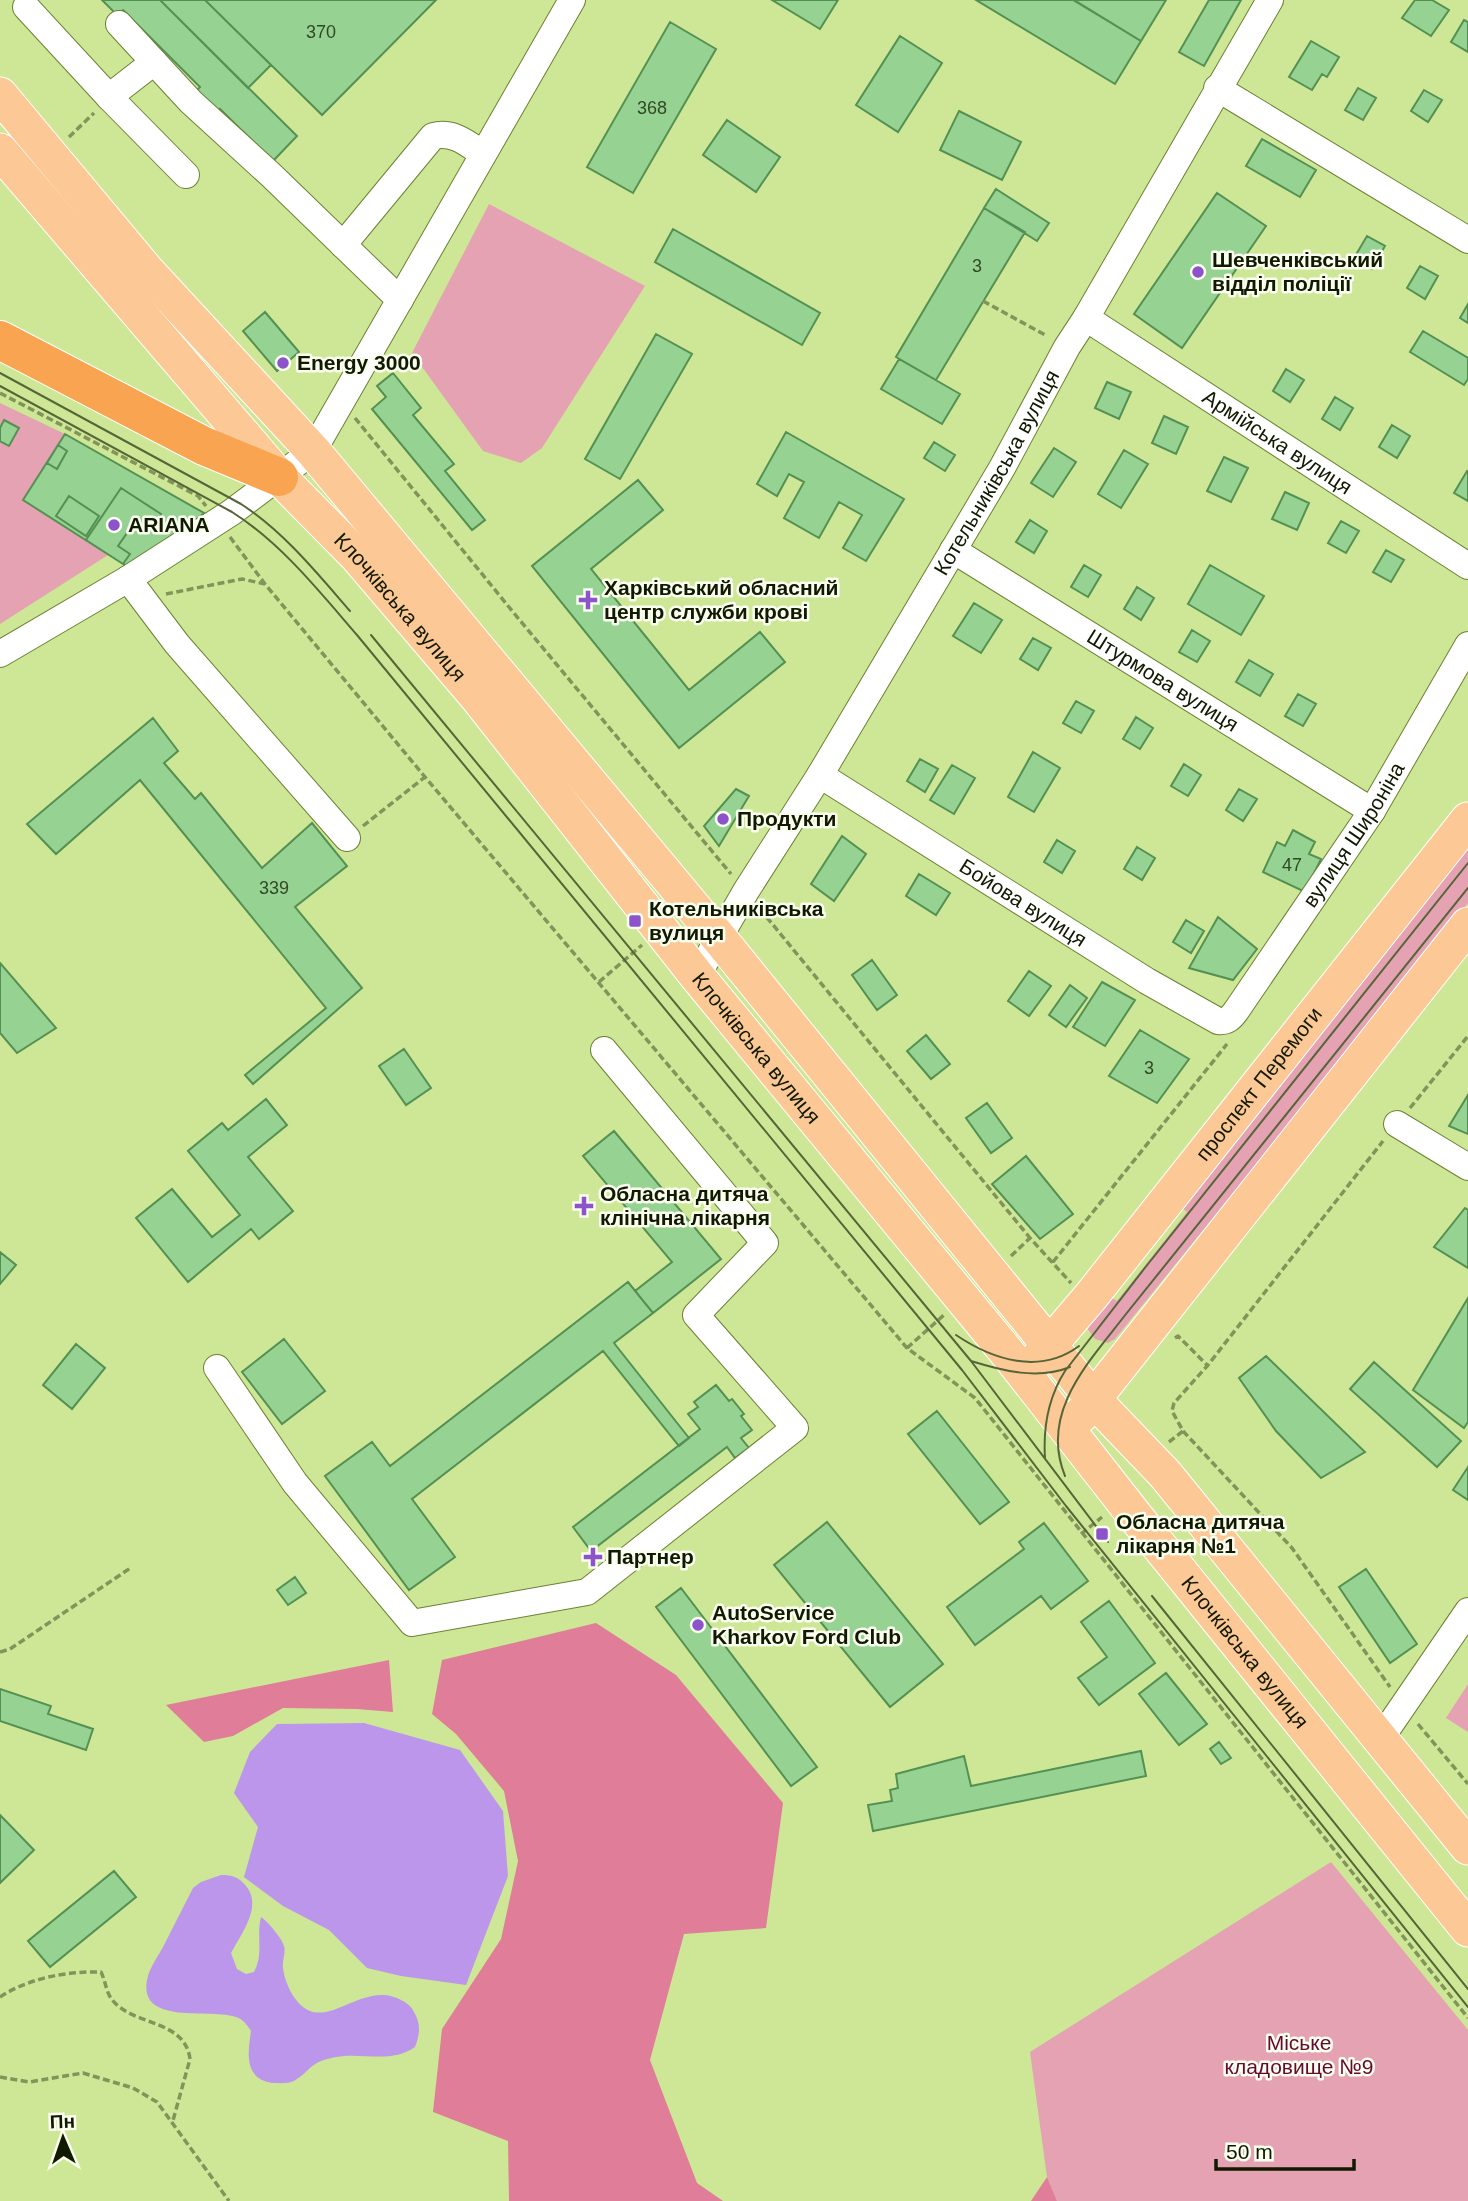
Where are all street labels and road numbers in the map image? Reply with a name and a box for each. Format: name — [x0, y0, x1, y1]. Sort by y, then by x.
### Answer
street label: Котельниківська вулиця — [929, 366, 1063, 579]
street label: Армійська вулиця — [1199, 385, 1356, 499]
street label: Клочківська вулиця — [330, 528, 471, 686]
street label: Штурмова вулиця — [1083, 624, 1243, 736]
street label: вулиця Широніна — [1298, 758, 1409, 911]
street label: Бойова вулиця — [956, 854, 1091, 951]
street label: Клочківська вулиця — [688, 968, 826, 1128]
street label: проспект Перемоги — [1191, 1003, 1326, 1165]
street label: Клочківська вулиця — [1177, 1571, 1313, 1733]

